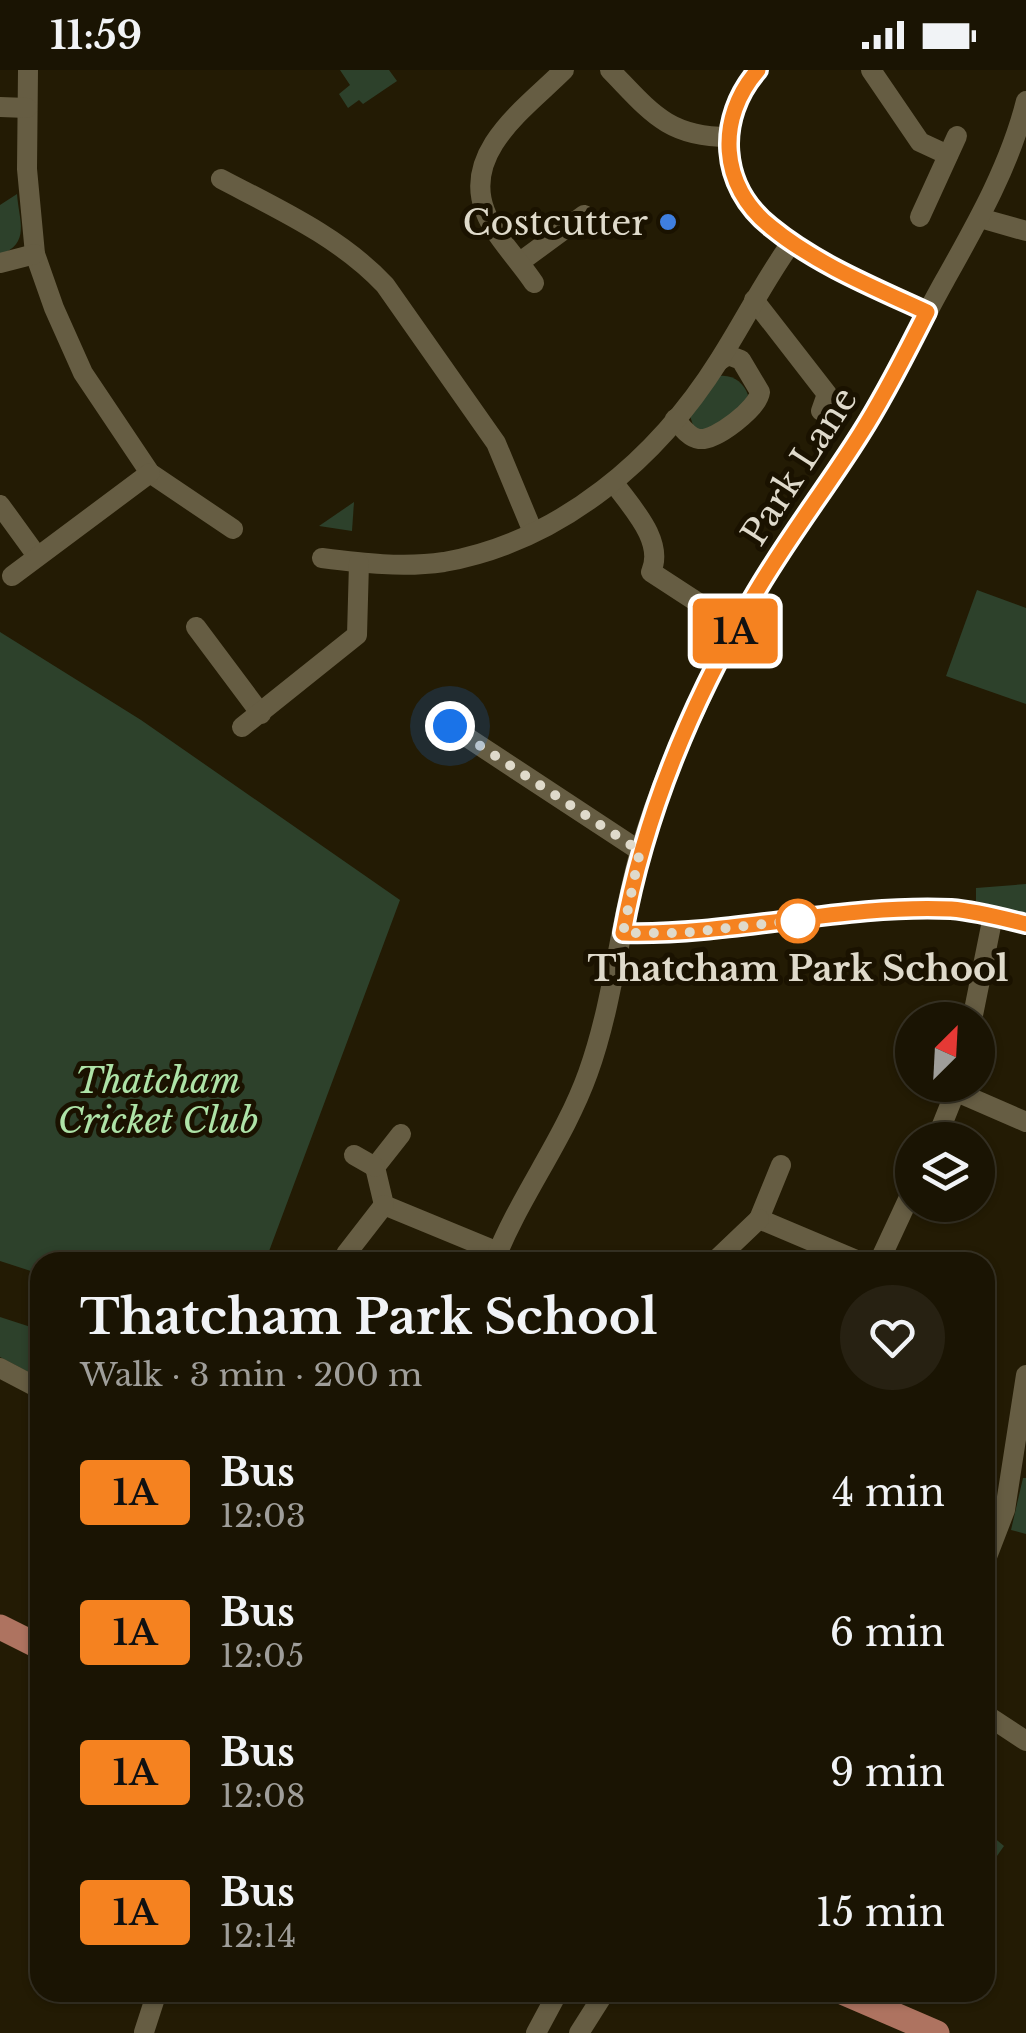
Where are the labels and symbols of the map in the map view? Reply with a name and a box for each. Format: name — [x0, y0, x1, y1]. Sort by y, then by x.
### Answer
place label: Costcutter — [462, 201, 648, 244]
marker: Costcutter — [657, 211, 679, 233]
street label: Park Lane — [732, 379, 866, 553]
line badge: 1A — [690, 598, 780, 664]
your location — [425, 701, 475, 751]
marker: Thatcham Park School — [777, 900, 819, 942]
place label: Thatcham Park School — [587, 947, 1009, 990]
north arrow — [895, 1002, 995, 1102]
park label: Thatcham Cricket Club — [58, 1059, 258, 1142]

